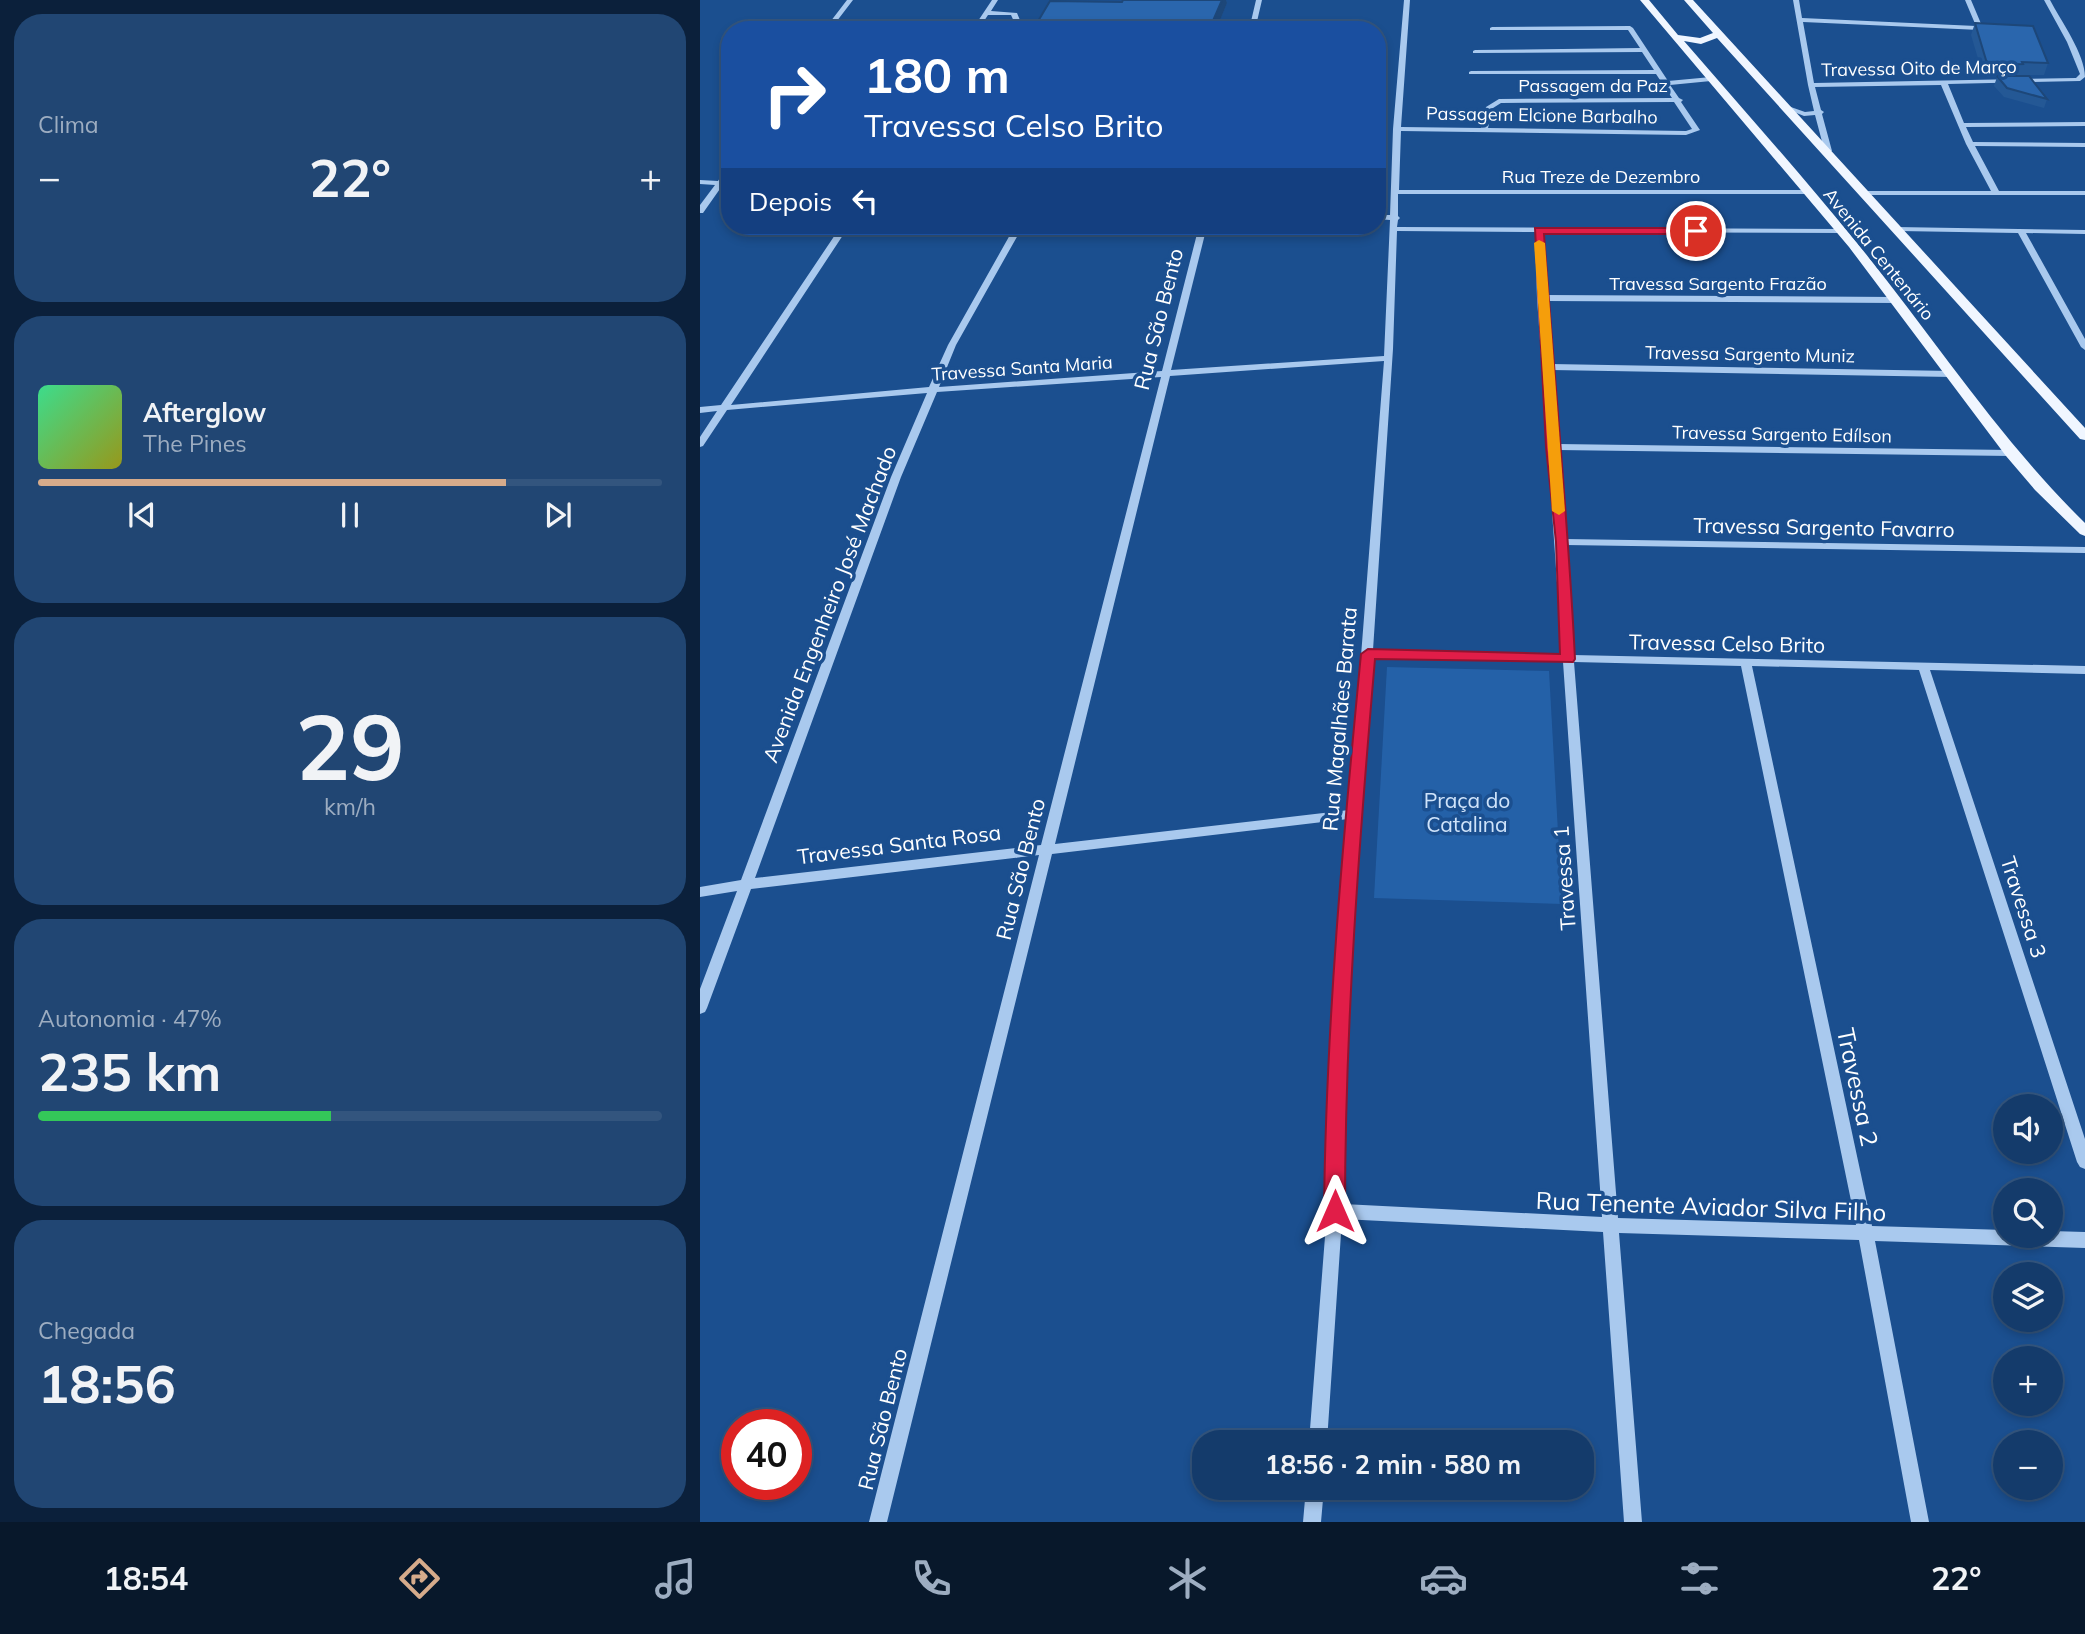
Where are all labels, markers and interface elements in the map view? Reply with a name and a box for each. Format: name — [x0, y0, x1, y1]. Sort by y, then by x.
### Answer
text: 180 m — [864, 44, 1010, 105]
icon: right — [749, 49, 840, 140]
street label: Travessa Oito de Março — [1821, 55, 2017, 81]
street label: Passagem da Paz — [1518, 74, 1668, 97]
street label: Passagem Elcione Barbalho — [1426, 101, 1658, 129]
text: Travessa Celso Brito — [864, 105, 1163, 145]
text: Clima — [38, 110, 99, 139]
text: 22° — [309, 145, 391, 210]
text: − — [38, 153, 61, 201]
text: + — [639, 153, 662, 201]
street label: Rua Treze de Dezembro — [1502, 165, 1700, 188]
icon: left — [846, 182, 884, 220]
street label: Avenida Centenário — [1819, 183, 1939, 325]
text: Depois — [749, 185, 832, 218]
pin — [1666, 201, 1726, 261]
icon: arrive — [1677, 212, 1715, 250]
street label: Rua São Bento — [1128, 245, 1188, 393]
street label: Travessa Sargento Frazão — [1609, 272, 1827, 295]
street label: Travessa Sargento Muniz — [1645, 341, 1855, 367]
street label: Travessa Santa Maria — [931, 350, 1113, 386]
text: Afterglow — [143, 396, 266, 429]
street label: Travessa Sargento Edílson — [1672, 421, 1892, 447]
text: The Pines — [143, 429, 247, 458]
street label: Avenida Engenheiro José Machado — [757, 442, 901, 766]
icon: previous — [123, 496, 161, 534]
icon: pause — [331, 496, 369, 534]
icon: next — [539, 496, 577, 534]
street label: Travessa Sargento Favarro — [1693, 512, 1955, 542]
street label: Rua Magalhães Barata — [1316, 606, 1362, 832]
street label: Travessa Celso Brito — [1629, 628, 1825, 658]
text: 29 — [295, 689, 405, 803]
park label: Praça do Catalina — [1424, 787, 1510, 837]
text: km/h — [324, 792, 376, 821]
street label: Rua São Bento — [990, 795, 1050, 943]
street label: Travessa Santa Rosa — [796, 819, 1002, 869]
street label: Travessa 1 — [1547, 825, 1581, 931]
street label: Travessa 3 — [1995, 853, 2053, 961]
text: Autonomia · 47% — [38, 1004, 222, 1033]
street label: Travessa 2 — [1831, 1025, 1885, 1149]
text: 235 km — [38, 1039, 221, 1104]
map controls — [1993, 1094, 2063, 1500]
button: sound — [1993, 1094, 2063, 1164]
position arrow — [1298, 1174, 1372, 1248]
button: search — [1993, 1178, 2063, 1248]
street label: Rua Tenente Aviador Silva Filho — [1535, 1185, 1887, 1227]
button: layers — [1993, 1262, 2063, 1332]
text: Chegada — [38, 1316, 135, 1345]
street label: Rua São Bento — [852, 1345, 912, 1493]
button: + — [1993, 1346, 2063, 1416]
text: 18:56 — [38, 1351, 176, 1416]
speed limit sign: 40 — [721, 1409, 812, 1500]
button: − — [1993, 1430, 2063, 1500]
text: 18:56 · 2 min · 580 m — [1265, 1448, 1521, 1481]
icon: directions — [395, 1554, 444, 1603]
icon: music — [651, 1554, 700, 1603]
icon: phone — [907, 1554, 956, 1603]
icon: climate — [1163, 1554, 1212, 1603]
icon: car — [1419, 1554, 1468, 1603]
icon: filters — [1675, 1554, 1724, 1603]
text: 18:54 — [103, 1558, 188, 1598]
text: 22° — [1931, 1558, 1981, 1598]

